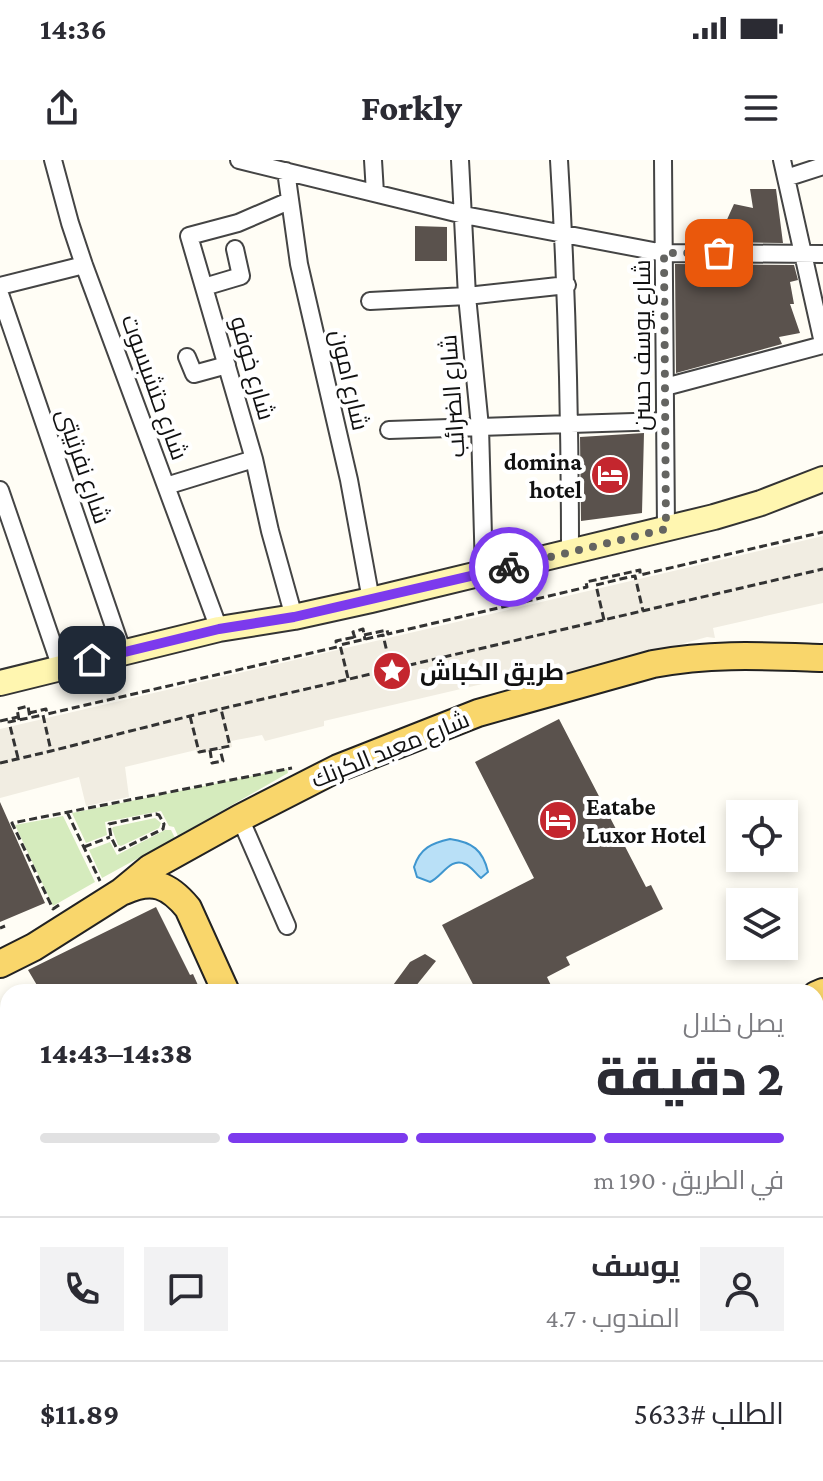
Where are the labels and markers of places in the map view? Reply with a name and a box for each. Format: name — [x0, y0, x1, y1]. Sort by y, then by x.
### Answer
pin — [685, 219, 753, 287]
place label: domina hotel — [504, 448, 582, 503]
hotel icon: domina hotel — [589, 454, 631, 496]
pin — [58, 626, 126, 694]
place icon: طريق الكباش — [371, 650, 413, 692]
place label: طريق الكباش — [420, 658, 564, 686]
place label: Eatabe Luxor Hotel — [586, 793, 706, 848]
hotel icon: Eatabe Luxor Hotel — [537, 799, 579, 841]

